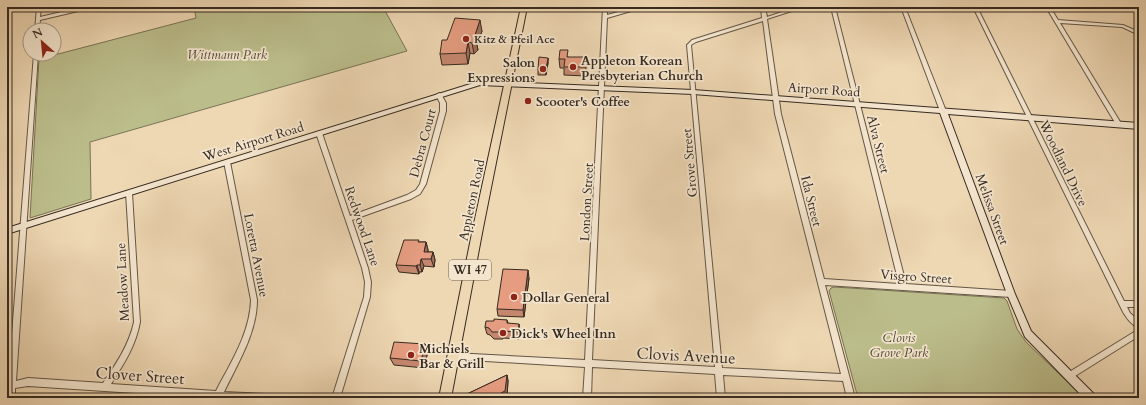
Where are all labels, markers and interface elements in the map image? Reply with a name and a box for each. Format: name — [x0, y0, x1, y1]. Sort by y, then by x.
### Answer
north arrow — [22, 22, 62, 62]
text: N — [30, 24, 46, 42]
place label: Kitz & Pfeil Ace — [474, 32, 555, 47]
marker: Kitz & Pfeil Ace — [461, 34, 471, 44]
park label: Wittmann Park — [187, 46, 268, 64]
place label: Appleton Korean Presbyterian Church — [581, 52, 703, 85]
place label: Salon Expressions — [467, 54, 536, 87]
marker: Appleton Korean Presbyterian Church — [568, 62, 578, 72]
marker: Salon Expressions — [538, 64, 548, 74]
street label: Airport Road — [787, 78, 861, 102]
place label: Scooter's Coffee — [536, 93, 630, 111]
marker: Scooter's Coffee — [523, 96, 533, 106]
street label: Debra Court — [405, 107, 441, 180]
street label: Alva Street — [862, 113, 894, 175]
street label: Woodland Drive — [1034, 117, 1092, 209]
street label: West Airport Road — [200, 118, 306, 166]
street label: Grove Street — [678, 128, 702, 198]
street label: Appleton Road — [455, 158, 489, 243]
street label: London Street — [576, 162, 598, 242]
street label: Melissa Street — [971, 171, 1013, 247]
street label: Ida Street — [796, 174, 826, 229]
street label: Redwood Lane — [340, 184, 384, 269]
street label: Loretta Avenue — [239, 212, 273, 299]
street label: Meadow Lane — [112, 242, 134, 322]
road number: WI 47 — [449, 260, 491, 280]
street label: Visgro Street — [880, 266, 952, 288]
place label: Dollar General — [522, 289, 610, 307]
marker: Dollar General — [509, 292, 519, 302]
place label: Dick's Wheel Inn — [511, 325, 617, 343]
marker: Dick's Wheel Inn — [498, 328, 508, 338]
park label: Clovis Grove Park — [870, 329, 929, 362]
place label: Michiels Bar & Grill — [419, 340, 484, 373]
street label: Clovis Avenue — [636, 342, 736, 370]
marker: Michiels Bar & Grill — [406, 350, 416, 360]
street label: Clover Street — [95, 362, 185, 390]

